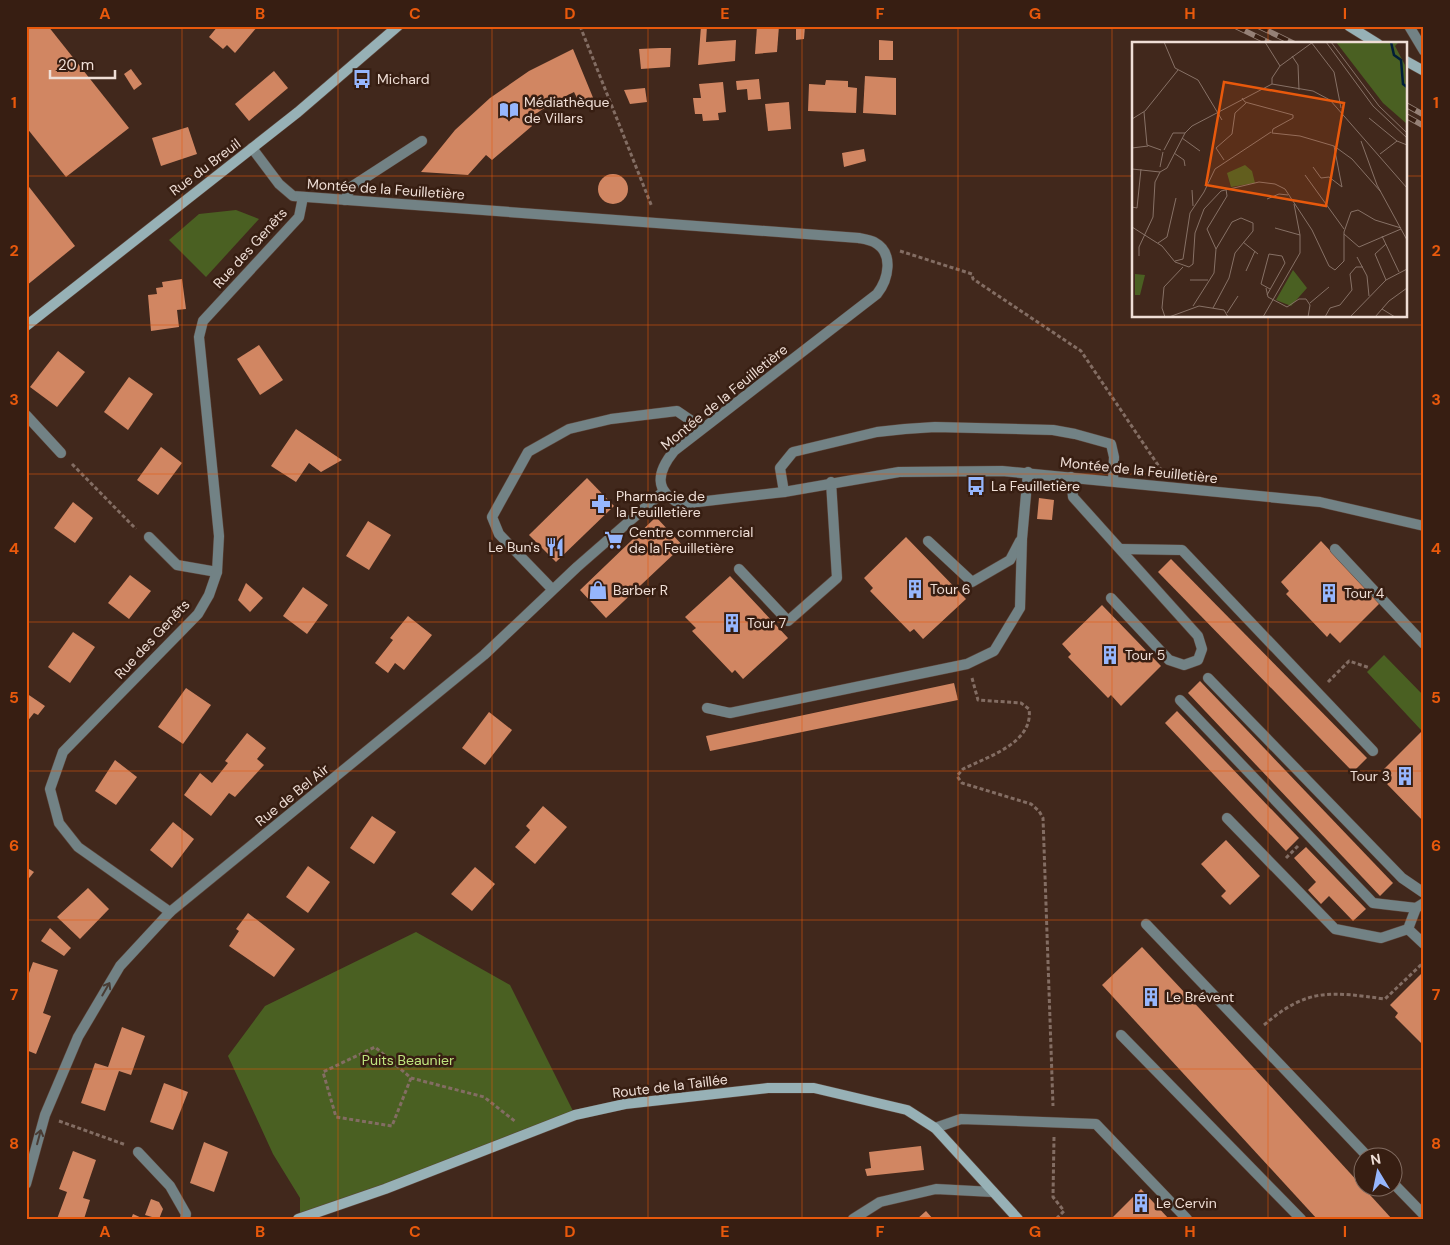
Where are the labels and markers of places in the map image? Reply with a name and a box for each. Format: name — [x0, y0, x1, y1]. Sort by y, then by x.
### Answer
bus stop icon: Michard — [351, 68, 373, 90]
place label: Michard — [377, 70, 430, 88]
place label: Médiathèque de Villars — [524, 93, 610, 127]
library icon: Médiathèque de Villars — [498, 99, 520, 121]
bus stop icon: La Feuilletière — [965, 475, 987, 497]
place label: La Feuilletière — [991, 477, 1080, 495]
place label: Pharmacie de la Feuilletière — [616, 487, 705, 521]
pharmacy icon: Pharmacie de la Feuilletière — [590, 493, 612, 515]
place label: Centre commercial de la Feuilletière — [629, 523, 753, 557]
supermarket icon: Centre commercial de la Feuilletière — [603, 529, 625, 551]
restaurant icon: Le Bun's — [544, 536, 566, 558]
place label: Le Bun's — [488, 538, 540, 556]
building icon: Tour 6 — [904, 578, 926, 600]
shop icon: Barber R — [587, 579, 609, 601]
place label: Tour 6 — [930, 580, 971, 598]
place label: Barber R — [613, 581, 668, 599]
building icon: Tour 4 — [1318, 582, 1340, 604]
place label: Tour 4 — [1344, 584, 1385, 602]
building icon: Tour 7 — [721, 612, 743, 634]
place label: Tour 7 — [747, 614, 786, 632]
building icon: Tour 5 — [1099, 644, 1121, 666]
place label: Tour 5 — [1125, 646, 1165, 664]
building icon: Tour 3 — [1394, 765, 1416, 787]
place label: Tour 3 — [1350, 767, 1390, 785]
building icon: Le Brévent — [1140, 986, 1162, 1008]
place label: Le Brévent — [1166, 988, 1234, 1006]
building icon: Le Cervin — [1130, 1192, 1152, 1214]
place label: Le Cervin — [1156, 1194, 1217, 1212]

